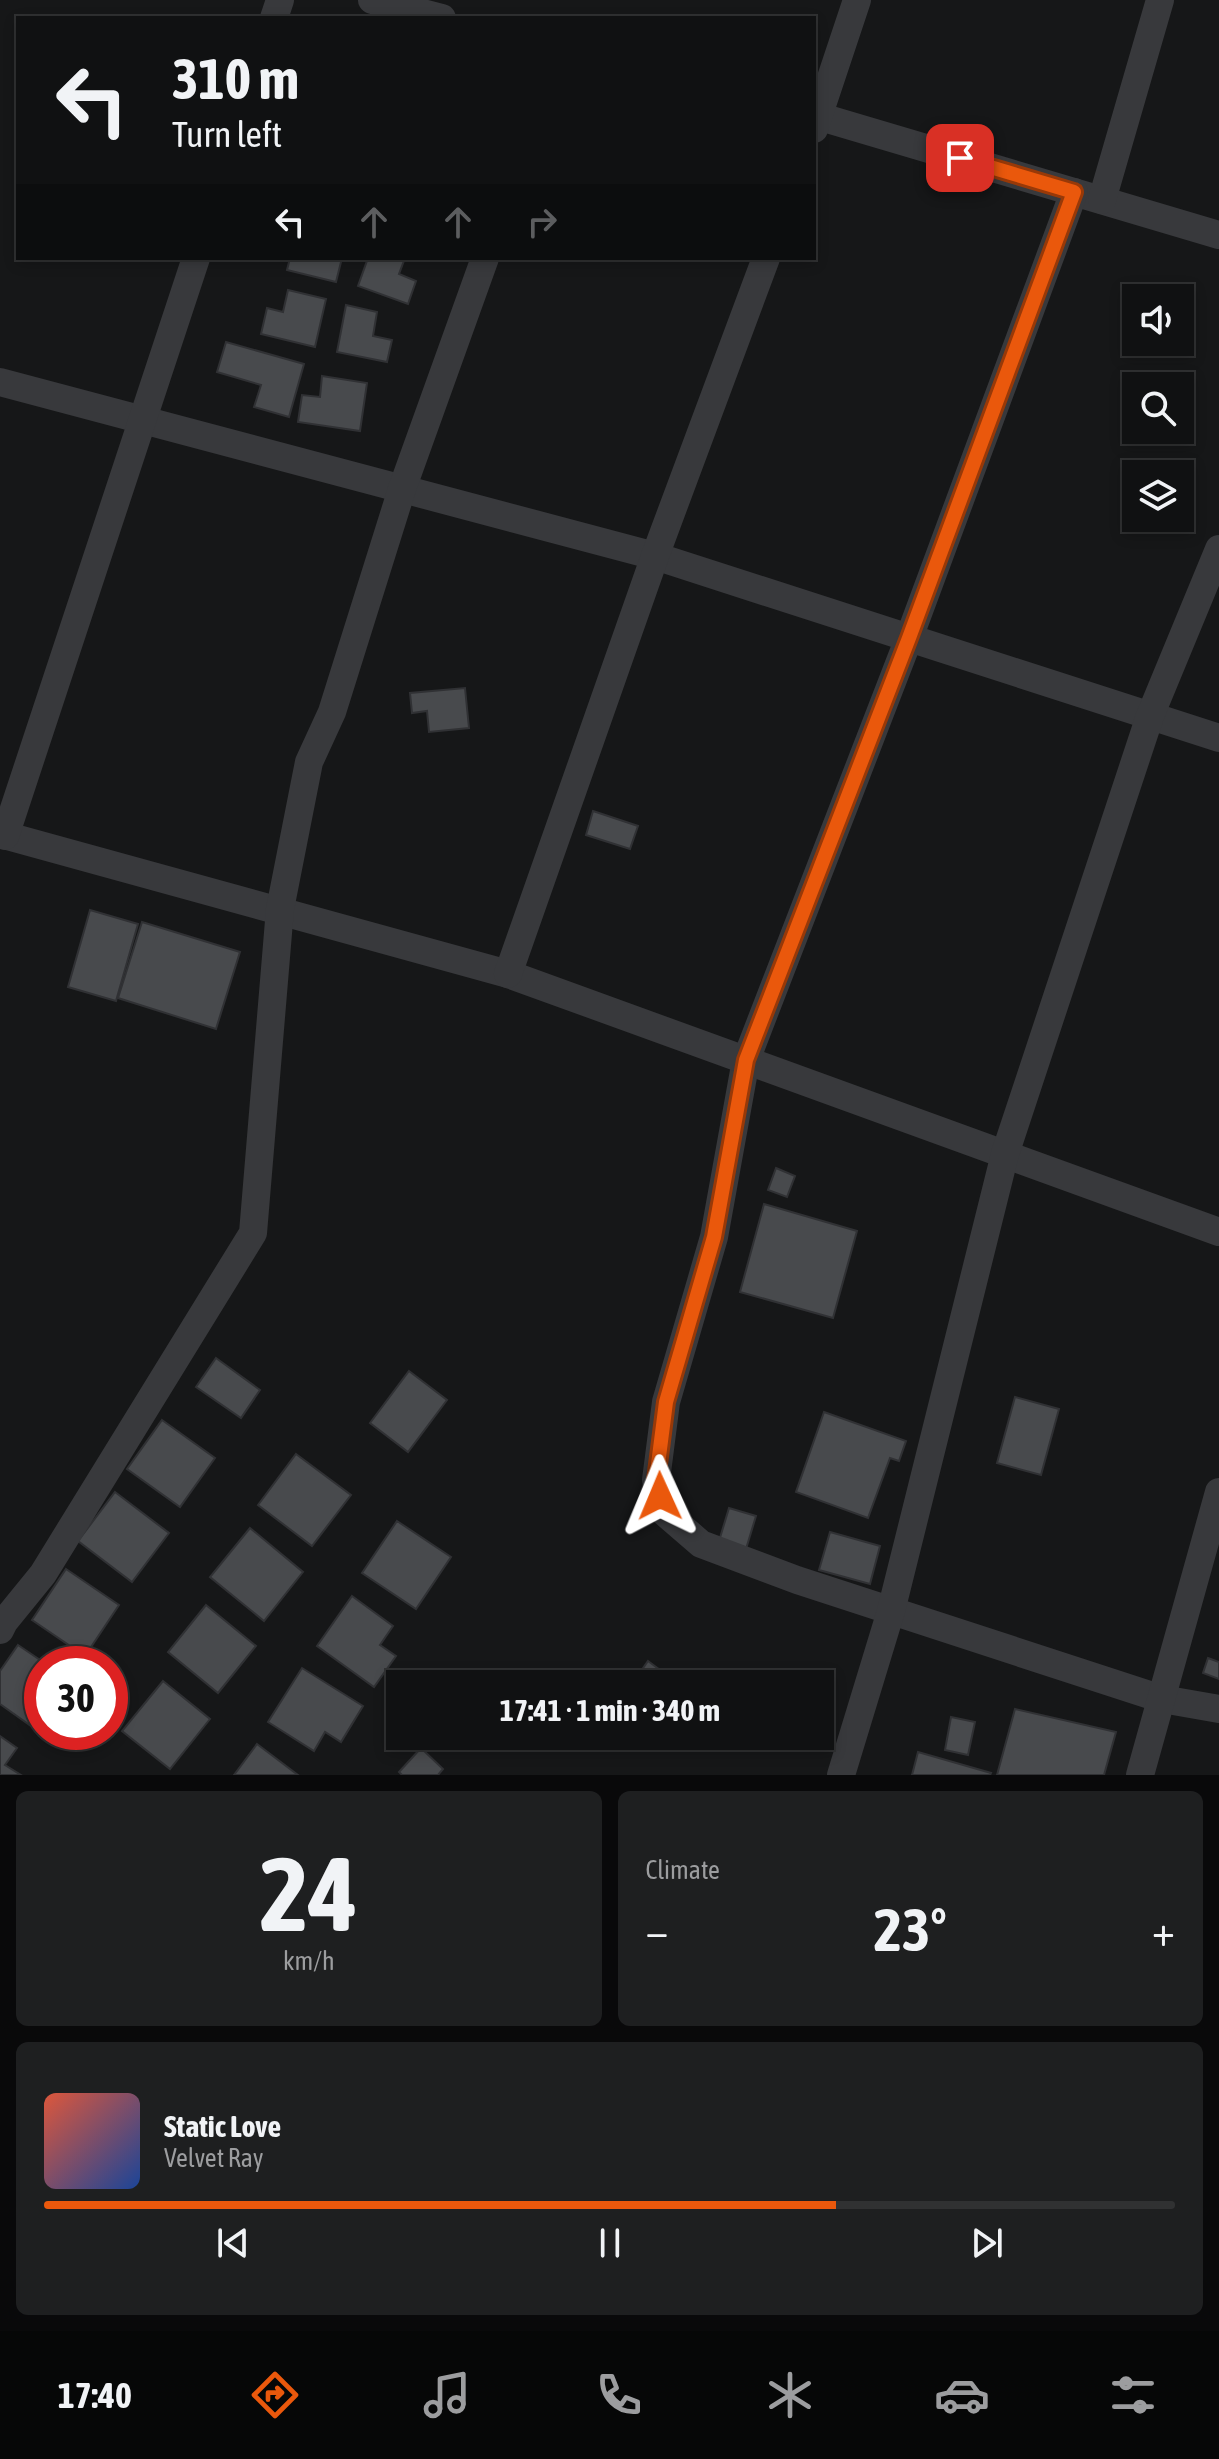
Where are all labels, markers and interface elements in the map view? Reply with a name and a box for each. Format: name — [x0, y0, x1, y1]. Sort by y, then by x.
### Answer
text: 310 m — [172, 47, 299, 111]
icon: left — [40, 48, 144, 152]
text: Turn left — [172, 113, 282, 155]
pin — [926, 124, 994, 192]
icon: arrive — [938, 136, 982, 180]
icon: left — [268, 200, 312, 244]
icon: ahead — [352, 200, 396, 244]
icon: ahead — [436, 200, 480, 244]
icon: right — [520, 200, 564, 244]
map controls — [1122, 284, 1194, 532]
button: sound — [1122, 284, 1194, 356]
button: search — [1122, 372, 1194, 444]
button: layers — [1122, 460, 1194, 532]
position arrow — [618, 1454, 702, 1538]
speed limit sign: 30 — [24, 1646, 128, 1750]
text: 17:41 · 1 min · 340 m — [500, 1693, 720, 1727]
text: 24 — [260, 1834, 358, 1953]
text: Climate — [646, 1855, 720, 1885]
text: 23° — [874, 1895, 947, 1964]
text: − — [646, 1905, 668, 1955]
text: + — [1152, 1905, 1175, 1955]
text: km/h — [283, 1946, 335, 1976]
text: Static Love — [164, 2109, 281, 2143]
text: Velvet Ray — [164, 2143, 264, 2173]
icon: previous — [211, 2221, 255, 2265]
icon: pause — [588, 2221, 632, 2265]
icon: next — [965, 2221, 1009, 2265]
icon: directions — [247, 2367, 303, 2423]
icon: music — [419, 2367, 475, 2423]
icon: phone — [591, 2367, 647, 2423]
icon: climate — [762, 2367, 818, 2423]
icon: car — [934, 2367, 990, 2423]
icon: filters — [1105, 2367, 1161, 2423]
text: 17:40 — [58, 2374, 132, 2416]

